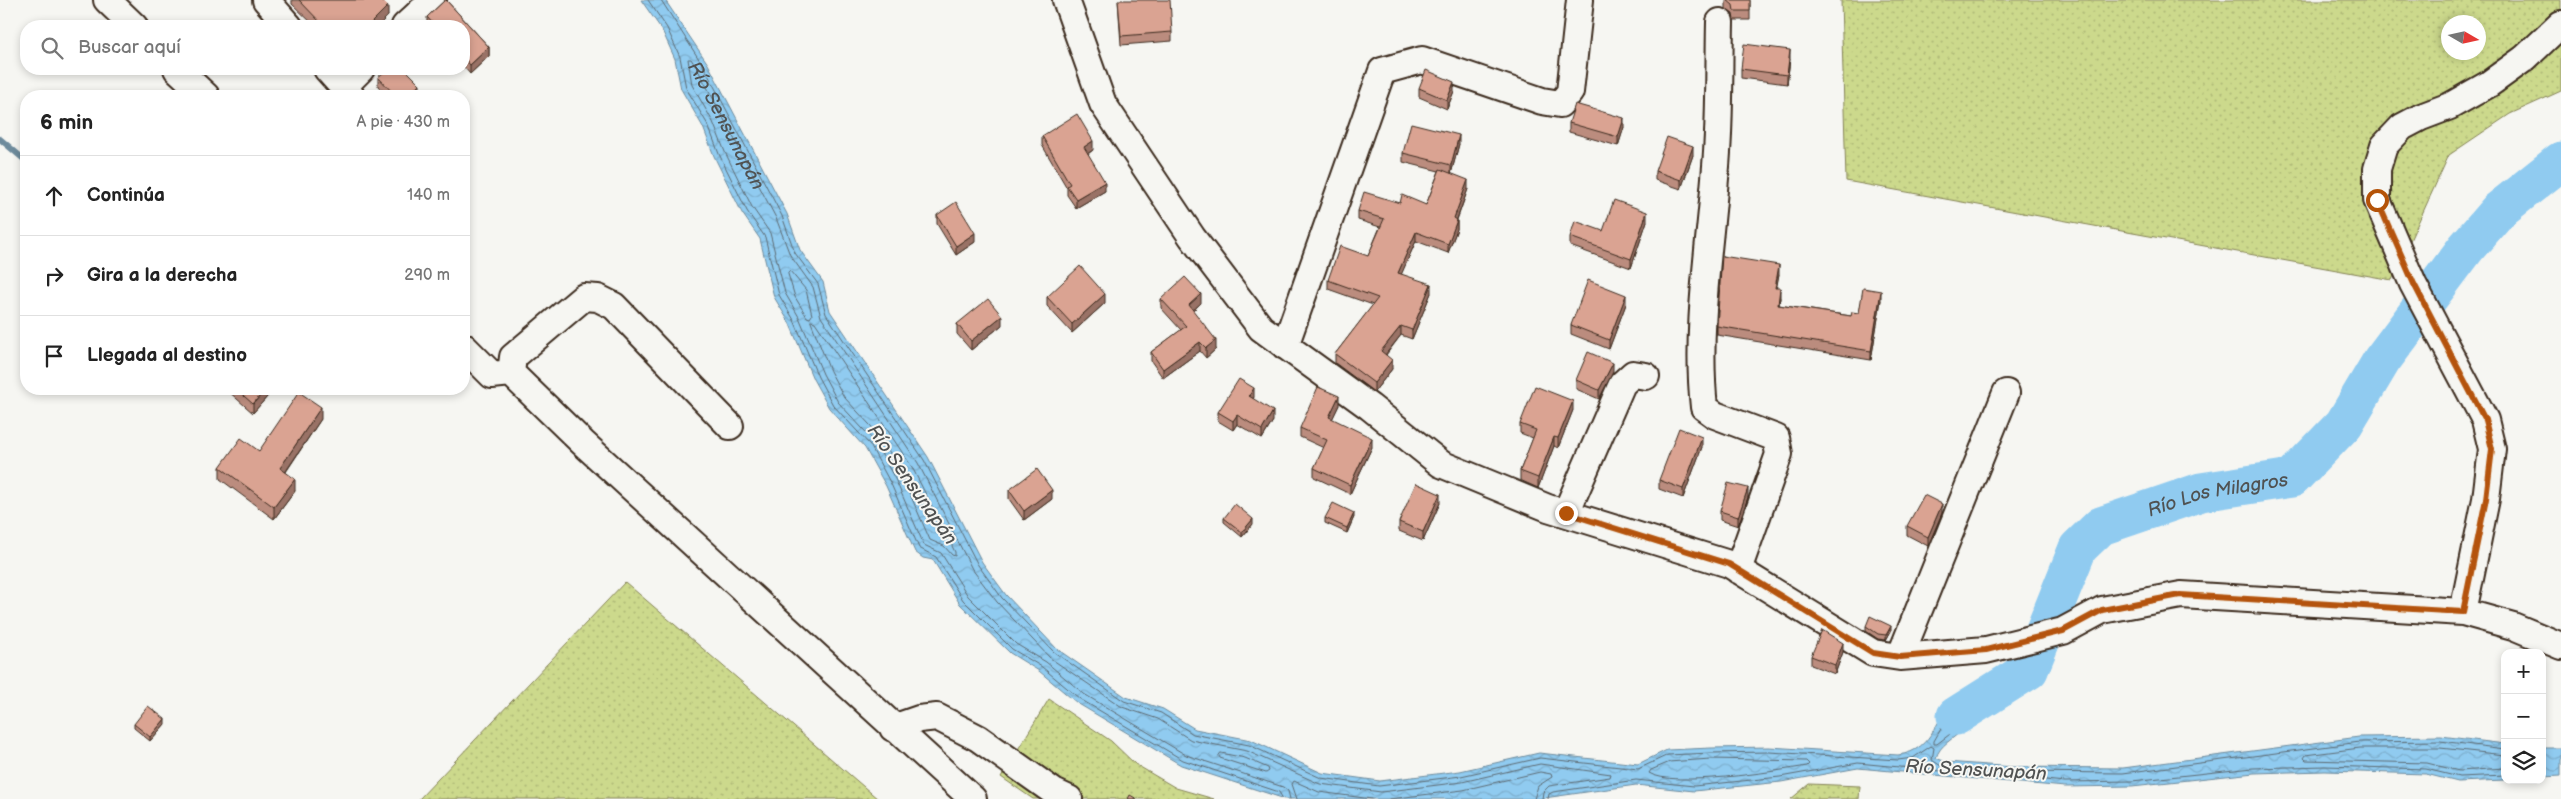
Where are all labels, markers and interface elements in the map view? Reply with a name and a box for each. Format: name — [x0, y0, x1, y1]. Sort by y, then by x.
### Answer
north arrow — [2441, 15, 2486, 60]
search box — [20, 20, 470, 75]
icon: search — [38, 34, 66, 62]
text: Buscar aquí — [78, 36, 181, 59]
water label: Río Sensunapán — [682, 57, 769, 194]
text: 6 min — [40, 110, 93, 135]
text: A pie · 430 m — [356, 113, 450, 132]
icon: ahead — [40, 182, 68, 210]
text: Continúa — [87, 184, 165, 207]
text: 140 m — [407, 186, 450, 205]
route start — [2366, 189, 2389, 212]
icon: right — [40, 262, 68, 290]
text: Gira a la derecha — [87, 264, 237, 287]
text: 290 m — [404, 266, 450, 285]
icon: arrive — [40, 342, 68, 370]
text: Llegada al destino — [87, 344, 247, 367]
water label: Río Sensunapán — [862, 420, 962, 549]
water label: Río Los Milagros — [2145, 469, 2290, 522]
route end — [1555, 502, 1578, 525]
map controls — [2501, 649, 2546, 784]
button: + — [2501, 649, 2546, 694]
button: − — [2501, 694, 2546, 739]
button: layers — [2501, 739, 2546, 784]
water label: Río Sensunapán — [1905, 755, 2047, 786]

